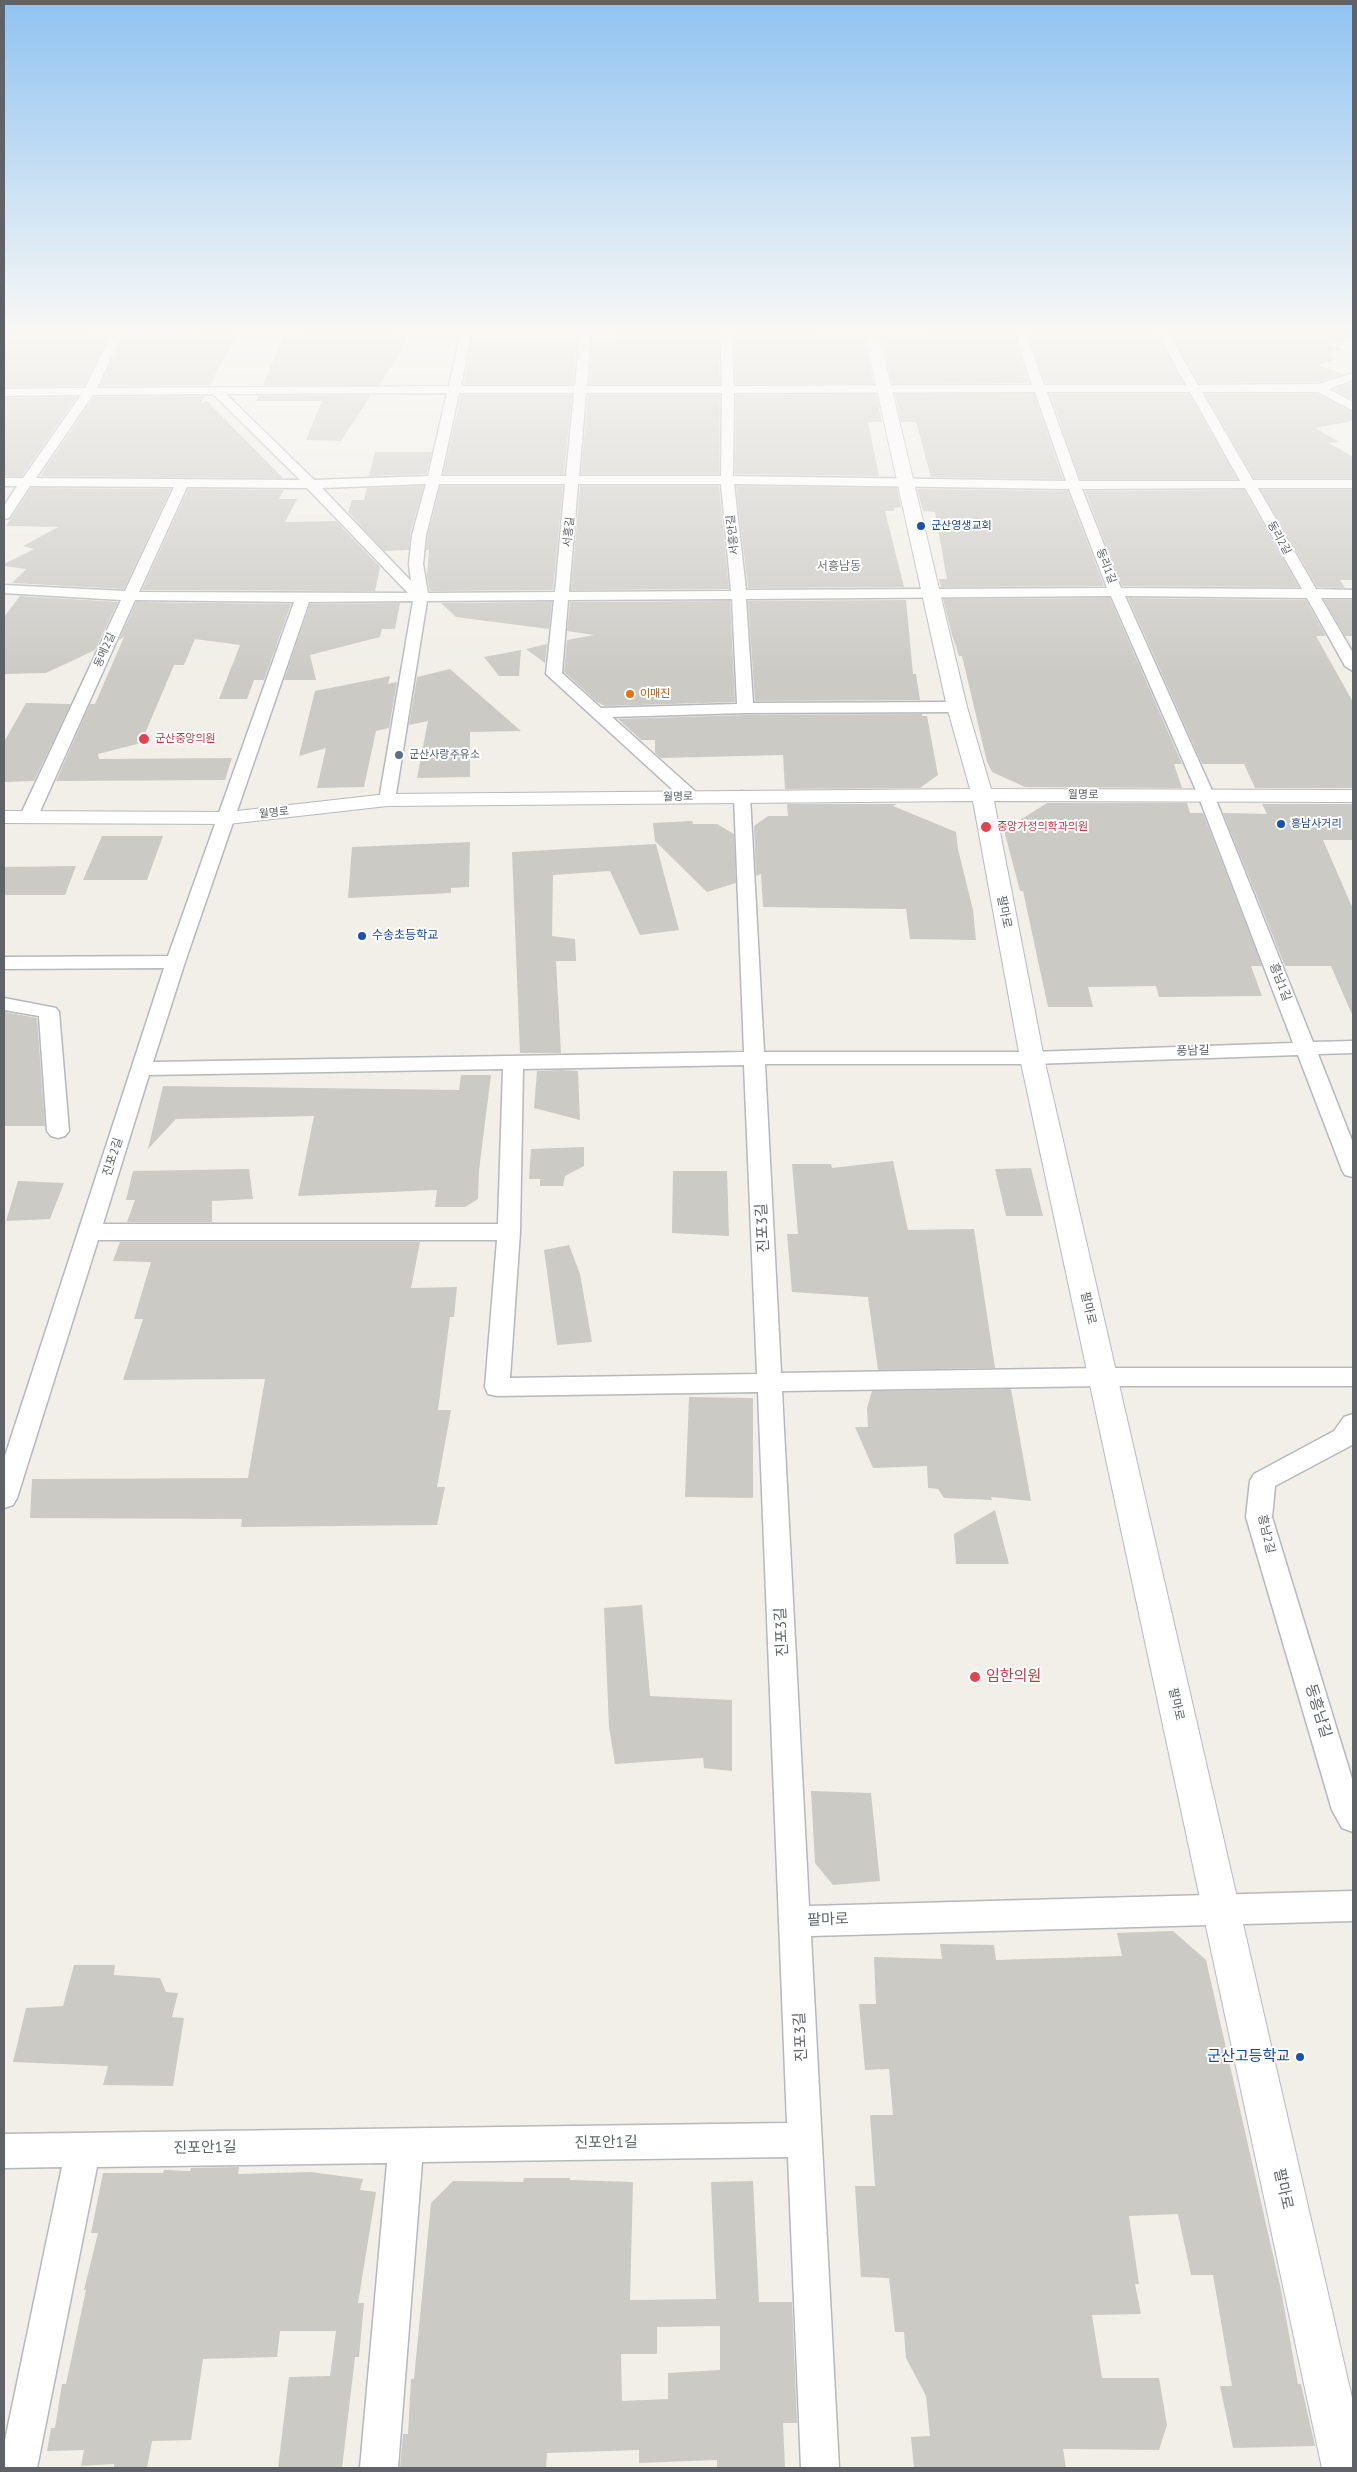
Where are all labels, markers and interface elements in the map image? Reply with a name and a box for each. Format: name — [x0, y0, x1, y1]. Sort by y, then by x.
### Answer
street label: 서흥안길 — [724, 514, 742, 556]
street label: 서흥길 — [561, 516, 577, 548]
place label: 군산영생교회 — [931, 519, 992, 533]
street label: 동리2길 — [1264, 519, 1294, 557]
marker: 군산영생교회 — [915, 520, 927, 532]
street label: 동리1길 — [1093, 547, 1119, 585]
district label: 서흥남동 — [817, 560, 861, 574]
street label: 동메2길 — [92, 631, 118, 669]
place label: 이매진 — [640, 687, 670, 701]
marker: 이매진 — [624, 688, 636, 700]
marker: 군산중앙의원 — [137, 732, 151, 746]
place label: 군산중앙의원 — [155, 732, 216, 746]
place label: 군산사랑주유소 — [409, 748, 480, 762]
marker: 군산사랑주유소 — [393, 749, 405, 761]
street label: 월명로 — [1068, 788, 1098, 802]
street label: 월명로 — [663, 790, 693, 804]
street label: 월명로 — [258, 805, 290, 821]
place label: 흥남사거리 — [1291, 817, 1342, 831]
marker: 흥남사거리 — [1275, 818, 1287, 830]
marker: 중앙가정의학과의원 — [979, 820, 993, 834]
place label: 중앙가정의학과의원 — [997, 820, 1088, 834]
street label: 팔마로 — [994, 894, 1014, 930]
place label: 수송초등학교 — [372, 929, 438, 943]
marker: 수송초등학교 — [356, 930, 368, 942]
street label: 흥남1길 — [1266, 961, 1294, 1003]
street label: 풍남길 — [1176, 1043, 1210, 1059]
street label: 진포2길 — [100, 1136, 126, 1178]
street label: 진포3길 — [753, 1203, 773, 1253]
street label: 팔마로 — [1077, 1290, 1099, 1326]
street label: 흥남2길 — [1255, 1513, 1277, 1555]
street label: 진포3길 — [772, 1607, 792, 1657]
place label: 임한의원 — [986, 1668, 1041, 1686]
marker: 임한의원 — [968, 1670, 982, 1684]
street label: 동흥남길 — [1301, 1682, 1335, 1740]
street label: 팔마로 — [1165, 1686, 1187, 1722]
street label: 팔마로 — [807, 1910, 849, 1930]
street label: 진포3길 — [791, 2012, 811, 2062]
place label: 군산고등학교 — [1207, 2048, 1290, 2066]
marker: 군산고등학교 — [1294, 2051, 1306, 2063]
street label: 진포안1길 — [574, 2133, 638, 2153]
street label: 진포안1길 — [173, 2138, 237, 2158]
street label: 팔마로 — [1270, 2167, 1296, 2211]

